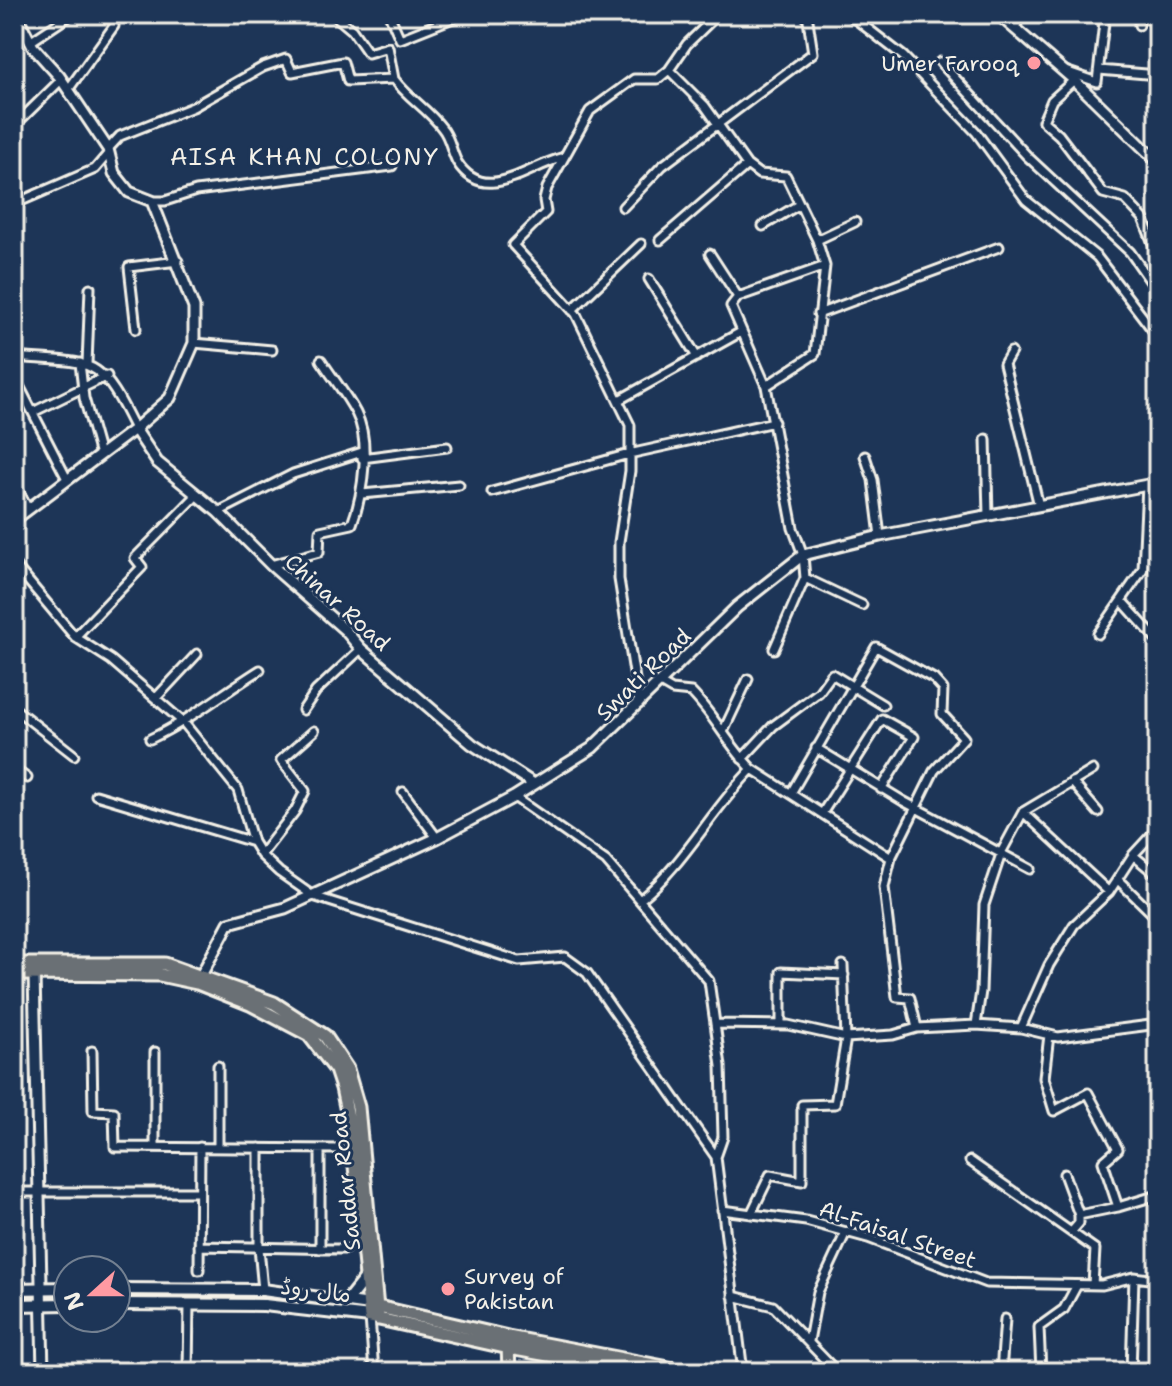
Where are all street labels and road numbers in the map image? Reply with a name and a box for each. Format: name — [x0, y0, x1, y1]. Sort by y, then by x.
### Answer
street label: Chinar Road — [279, 547, 397, 657]
street label: Swati Road — [590, 622, 697, 727]
street label: Saddar Road — [324, 1110, 367, 1252]
street label: Al-Faisal Street — [815, 1194, 980, 1275]
street label: مال روڈ — [279, 1272, 353, 1309]

